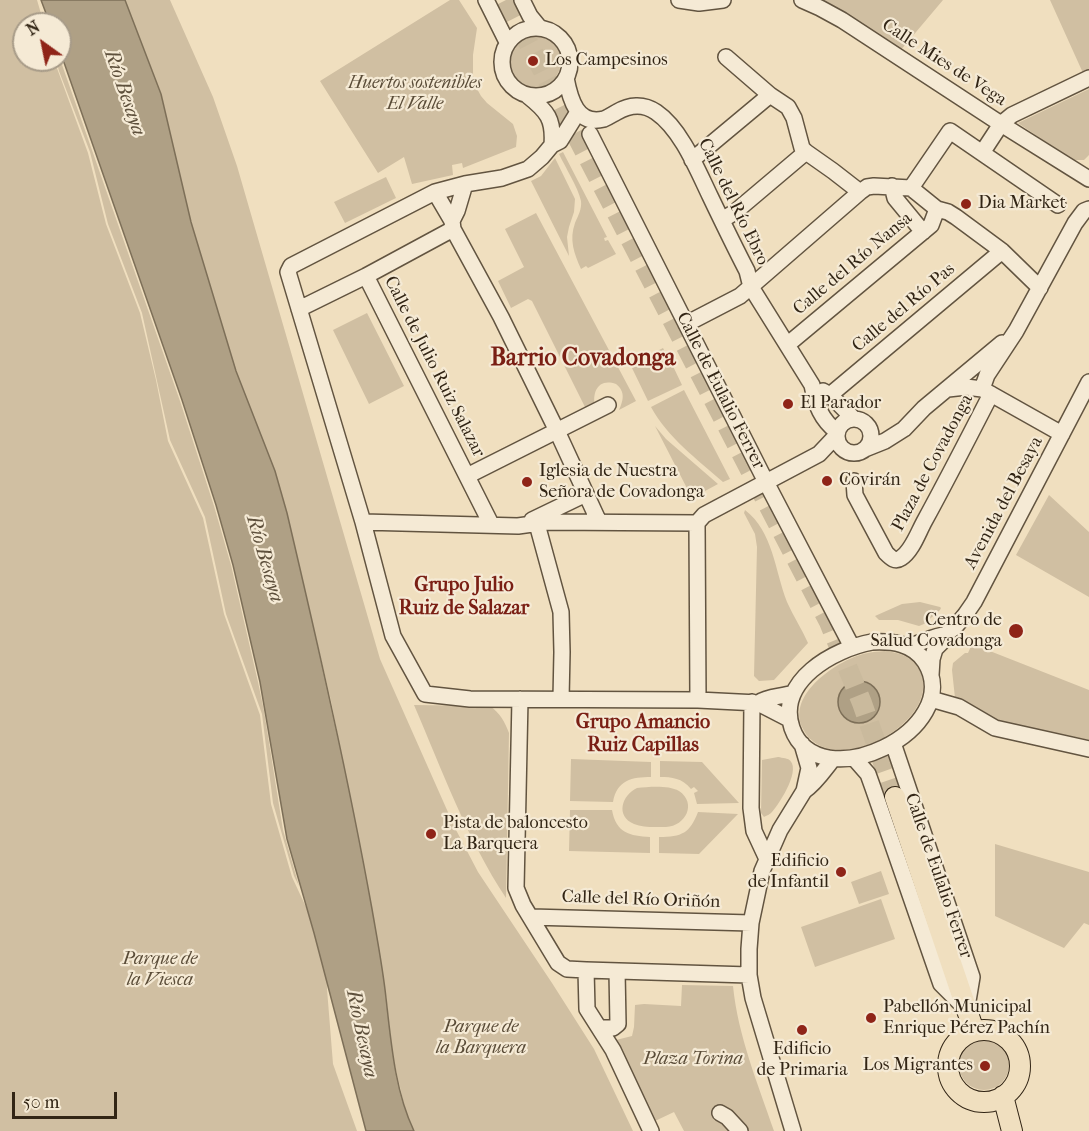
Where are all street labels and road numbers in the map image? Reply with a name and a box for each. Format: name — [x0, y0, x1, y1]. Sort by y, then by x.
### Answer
street label: Calle Mies de Vega — [878, 15, 1010, 111]
street label: Calle del Río Ebro — [693, 135, 773, 269]
street label: Calle del Río Nansa — [789, 208, 917, 320]
street label: Calle del Río Pas — [848, 259, 960, 357]
street label: Calle de Julio Ruiz Salazar — [379, 273, 489, 461]
street label: Calle de Eulalio Ferrer — [671, 309, 769, 473]
street label: Plaza de Covadonga — [888, 391, 978, 535]
street label: Avenida del Besaya — [960, 433, 1048, 573]
street label: Calle de Eulalio Ferrer — [900, 790, 976, 962]
street label: Calle del Río Oriñón — [561, 886, 721, 914]

